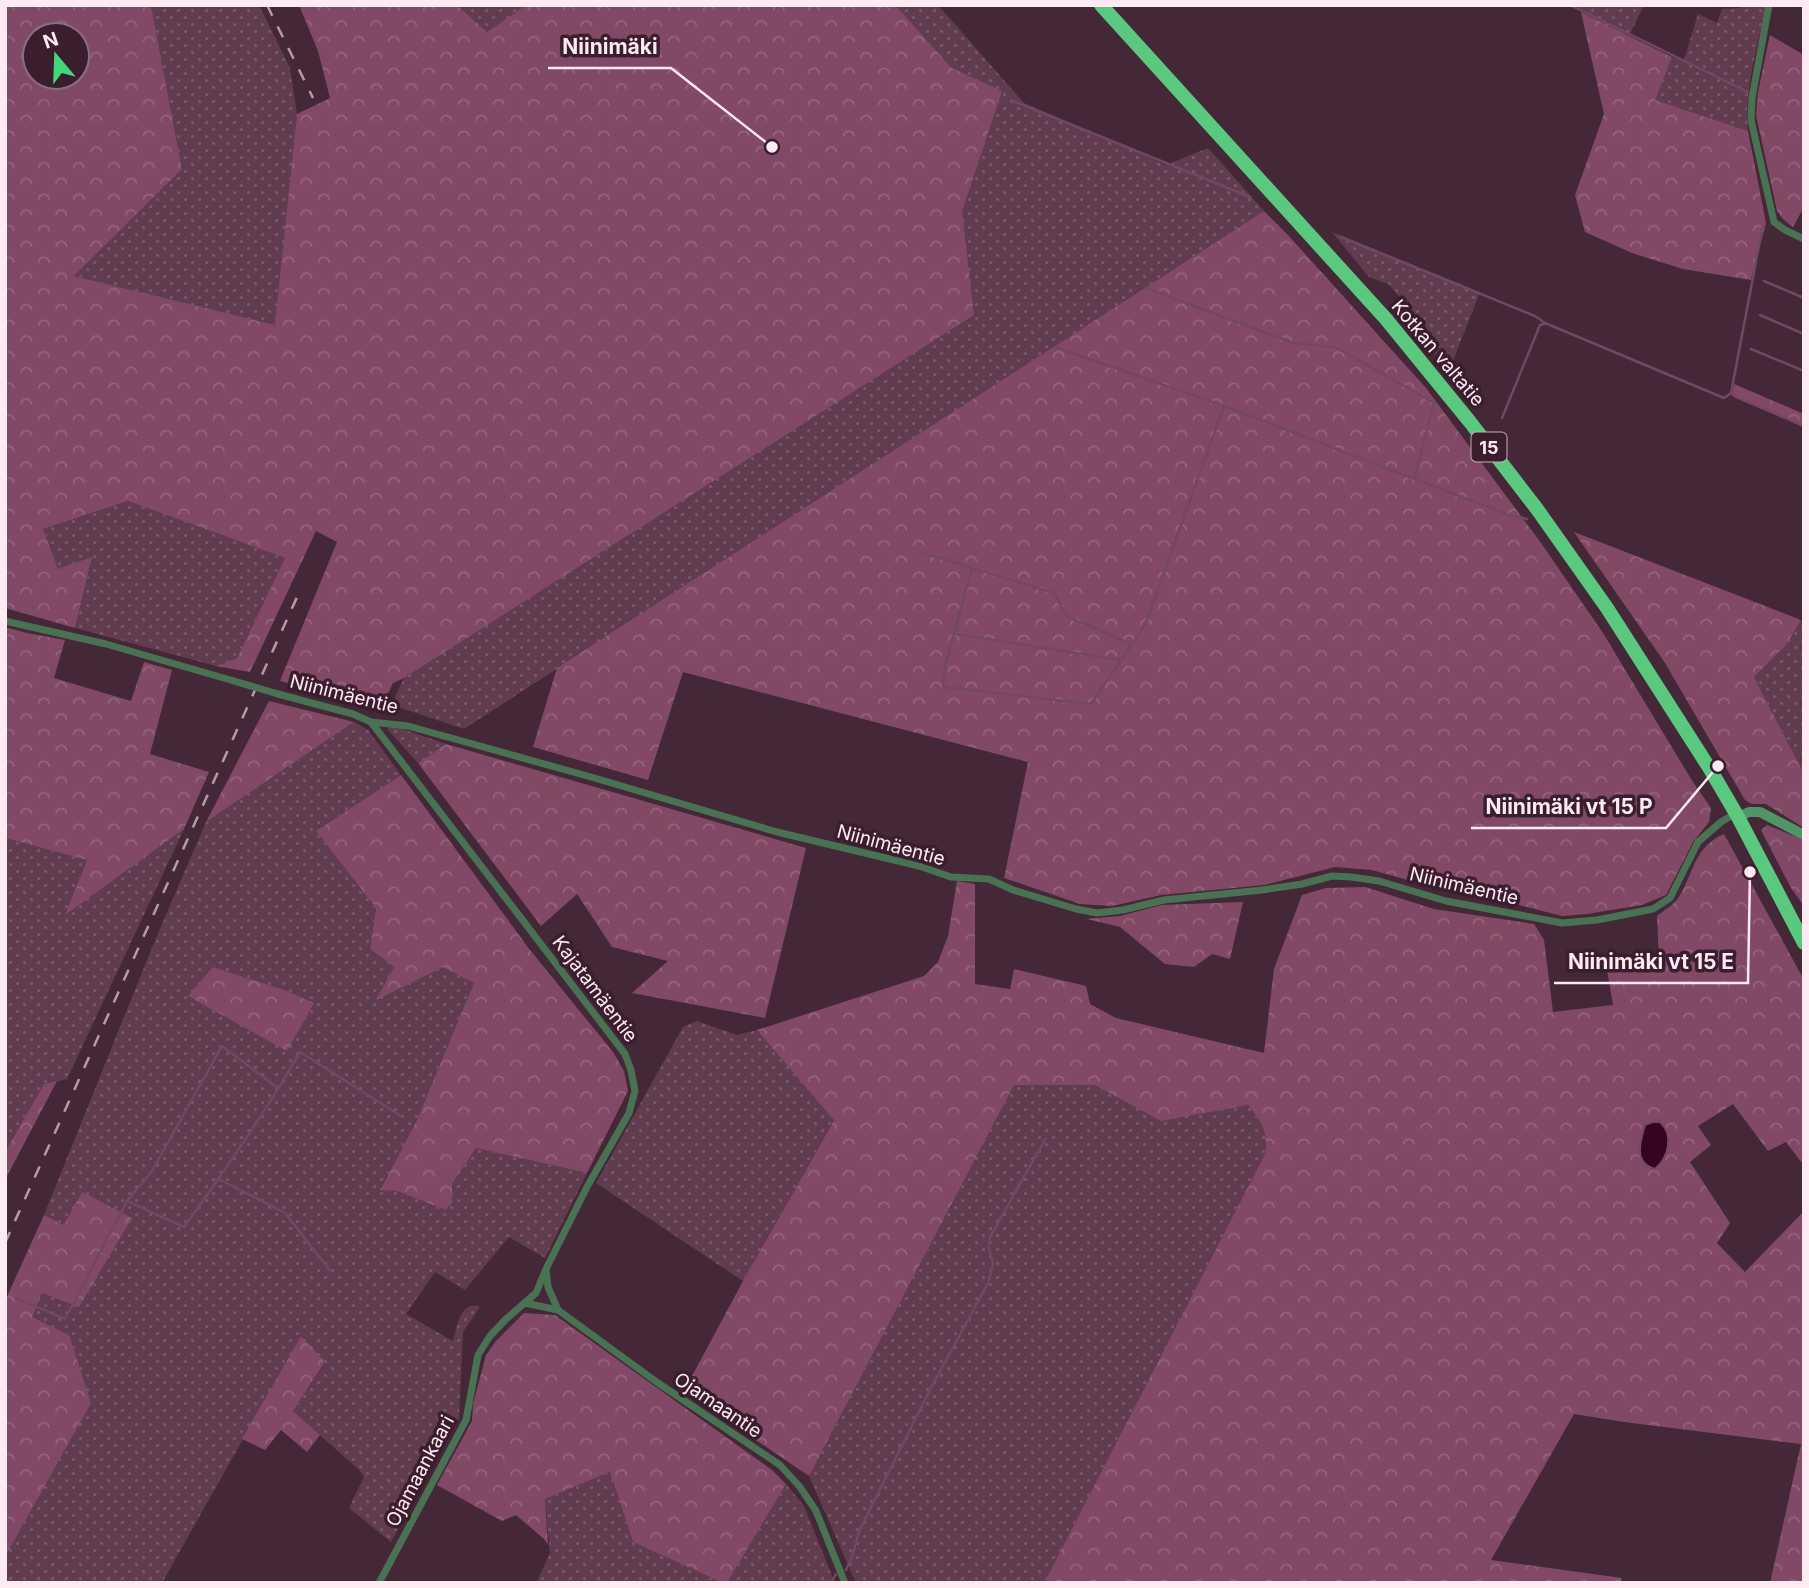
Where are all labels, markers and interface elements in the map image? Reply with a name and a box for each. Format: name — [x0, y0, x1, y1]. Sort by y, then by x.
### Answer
north arrow — [21, 21, 91, 91]
callout: Niinimäki — [548, 26, 671, 68]
text: N — [40, 27, 61, 54]
text: Niinimäki — [562, 34, 658, 59]
street label: Kotkan valtatie — [1387, 295, 1489, 411]
road number: 15 — [1472, 432, 1506, 462]
street label: Niinimäentie — [287, 669, 401, 719]
callout: Niinimäki vt 15 P — [1471, 786, 1666, 828]
text: Niinimäki vt 15 P — [1485, 794, 1653, 819]
street label: Niinimäentie — [834, 820, 948, 870]
street label: Niinimäentie — [1407, 862, 1521, 910]
street label: Kajatamäentie — [548, 931, 642, 1047]
callout: Niinimäki vt 15 E — [1554, 941, 1748, 983]
text: Niinimäki vt 15 E — [1568, 949, 1734, 974]
street label: Ojamaantie — [670, 1367, 766, 1443]
street label: Ojamaankaari — [381, 1411, 459, 1531]

